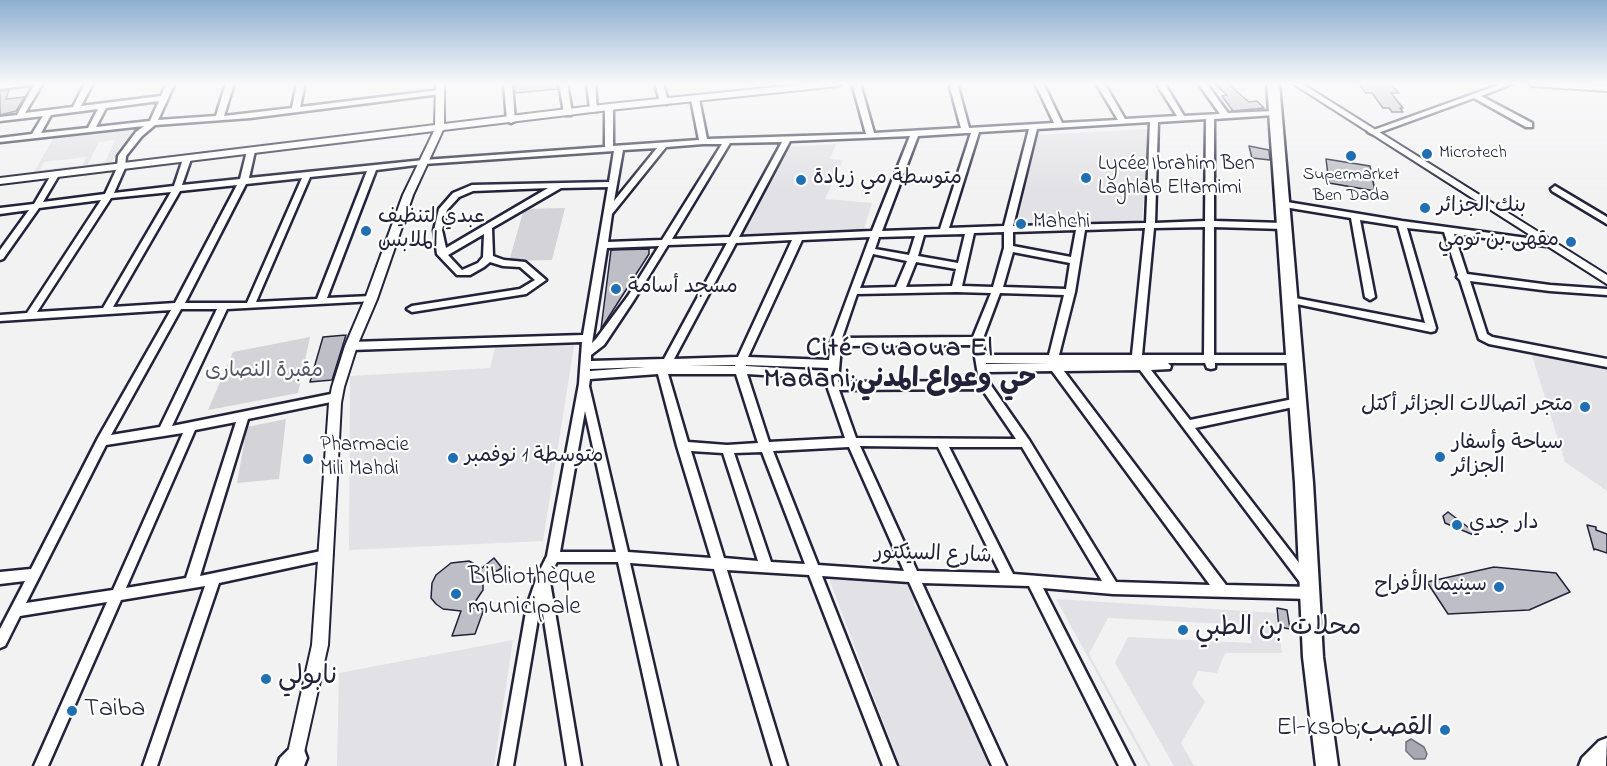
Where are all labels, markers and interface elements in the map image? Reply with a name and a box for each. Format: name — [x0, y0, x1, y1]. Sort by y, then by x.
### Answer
place label: Microtech — [1439, 143, 1507, 165]
marker: Microtech — [1420, 147, 1434, 161]
marker: Supermarket Ben Dada — [1344, 149, 1358, 163]
place label: Lycée Ibrahim Ben Laghlab Eltamimi — [1098, 153, 1255, 203]
place label: Supermarket Ben Dada — [1303, 165, 1399, 207]
place label: متوسطة مي زيادة — [813, 167, 962, 193]
marker: Lycée Ibrahim Ben Laghlab Eltamimi — [1079, 171, 1093, 185]
marker: متوسطة مي زيادة — [794, 173, 808, 187]
place label: بنك الجزائر — [1437, 195, 1526, 221]
marker: بنك الجزائر — [1418, 201, 1432, 215]
place label: عبدي لتنظيف الملابس — [378, 206, 485, 256]
place label: Mahchi — [1033, 211, 1090, 237]
marker: Mahchi — [1014, 217, 1028, 231]
marker: عبدي لتنظيف الملابس — [359, 224, 373, 238]
place label: مقهى بن تومي — [1438, 229, 1559, 255]
marker: مقهى بن تومي — [1564, 235, 1578, 249]
place label: مسجد أسامة — [628, 276, 738, 302]
marker: مسجد أسامة — [609, 282, 623, 296]
district label: Cité Ouaoua El Madani;حي وعواع المدني — [769, 335, 1031, 398]
park label: مقبرة النصارى — [205, 360, 323, 386]
place label: متجر اتصالات الجزائر أكتل — [1361, 394, 1573, 420]
marker: متجر اتصالات الجزائر أكتل — [1578, 400, 1592, 414]
place label: سياحة وأسفار الجزائر — [1452, 432, 1563, 482]
place label: Pharmacie Mili Mahdi — [320, 434, 409, 484]
place label: متوسطة 1 نوفمبر — [465, 445, 603, 471]
marker: سياحة وأسفار الجزائر — [1433, 450, 1447, 464]
marker: متوسطة 1 نوفمبر — [446, 451, 460, 465]
marker: Pharmacie Mili Mahdi — [301, 452, 315, 466]
place label: دار جدي — [1469, 512, 1539, 538]
marker: دار جدي — [1450, 518, 1464, 532]
street label: شارع السيكتور — [874, 541, 992, 571]
place label: Bibliothèque municipale — [468, 563, 596, 624]
place label: سينيما الأفراح — [1374, 574, 1487, 600]
marker: سينيما الأفراح — [1492, 580, 1506, 594]
marker: Bibliothèque municipale — [449, 587, 463, 601]
place label: محلات بن الطبي — [1195, 614, 1361, 646]
marker: محلات بن الطبي — [1176, 623, 1190, 637]
place label: نابولي — [278, 663, 337, 695]
marker: نابولي — [259, 672, 273, 686]
place label: Taiba — [84, 695, 145, 727]
marker: Taiba — [65, 704, 79, 718]
place label: El-ksob;القصب — [1276, 714, 1433, 746]
marker: El-ksob;القصب — [1438, 723, 1452, 737]

